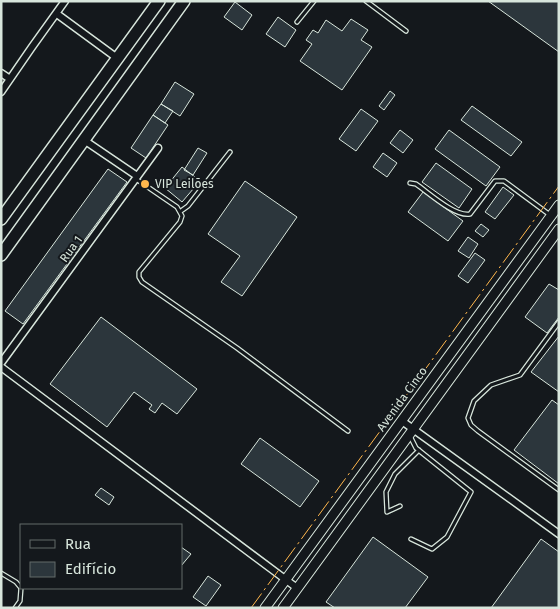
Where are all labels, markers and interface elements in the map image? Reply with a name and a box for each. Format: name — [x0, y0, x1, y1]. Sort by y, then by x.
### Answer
place label: VIP Leilões — [155, 177, 214, 191]
marker: VIP Leilões — [139, 178, 151, 190]
street label: Rua 1 — [57, 233, 85, 265]
street label: Avenida Cinco — [374, 364, 430, 434]
legend — [20, 524, 182, 589]
text: Rua — [65, 535, 91, 553]
text: Edifício — [65, 560, 116, 578]

